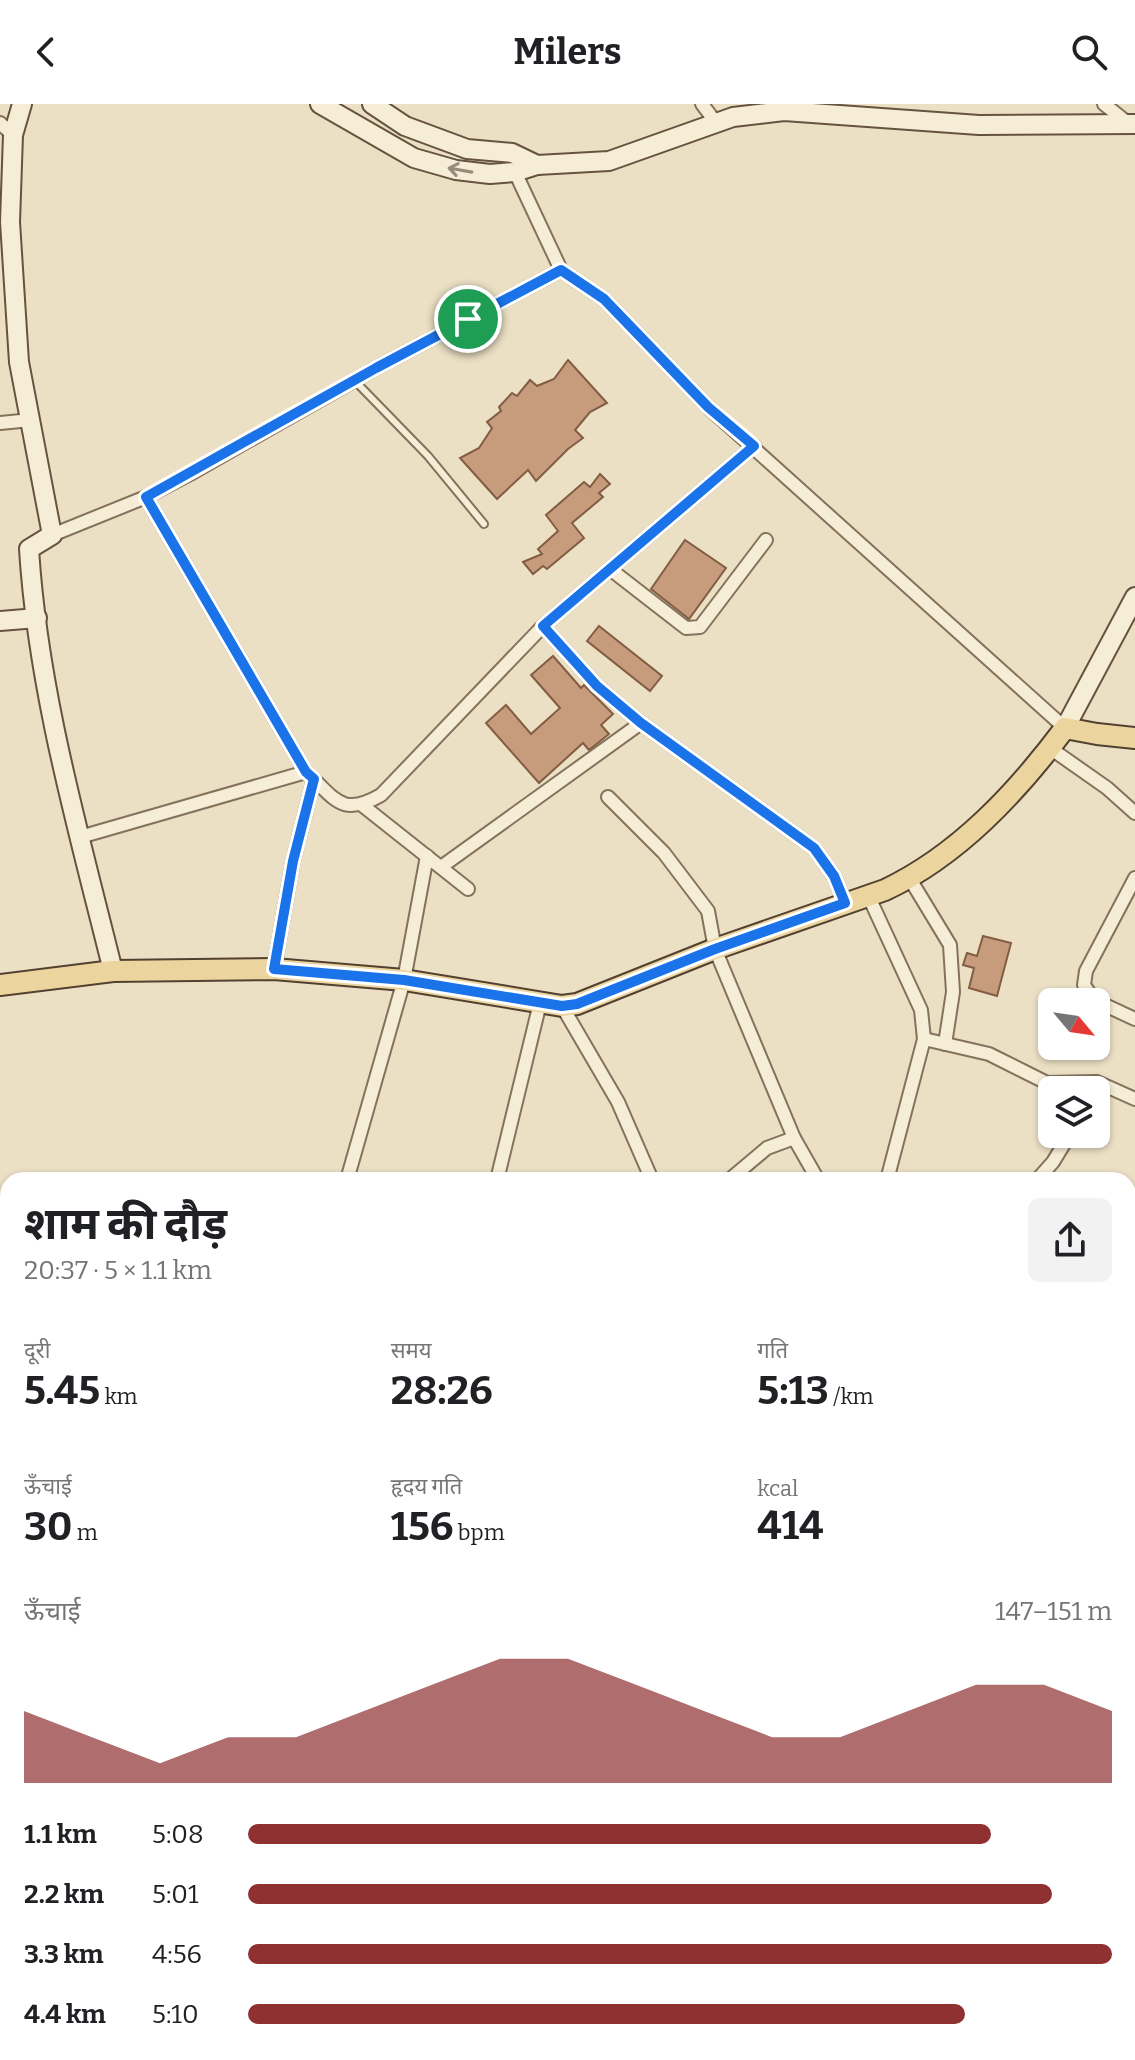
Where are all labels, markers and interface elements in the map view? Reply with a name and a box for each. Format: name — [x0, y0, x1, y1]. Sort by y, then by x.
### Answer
icon: back — [24, 30, 68, 74]
text: Milers — [513, 30, 622, 74]
icon: search — [1067, 30, 1111, 74]
one-way arrow — [448, 162, 473, 177]
pin — [434, 285, 502, 353]
icon: arrive — [446, 297, 490, 341]
north arrow — [1038, 988, 1110, 1060]
map controls — [1038, 988, 1110, 1148]
button: layers — [1038, 1076, 1110, 1148]
text: शाम की दौड़ — [24, 1198, 227, 1251]
button: share — [1028, 1198, 1112, 1282]
text: 20:37 · 5 × 1.1 km — [24, 1255, 212, 1286]
text: दूरी — [24, 1337, 50, 1364]
text: समय — [391, 1337, 431, 1364]
text: गति — [757, 1337, 788, 1364]
text: 5.45 — [24, 1367, 100, 1415]
text: 28:26 — [391, 1367, 493, 1415]
text: 5:13 — [757, 1367, 829, 1415]
text: km — [100, 1383, 138, 1410]
text: /km — [829, 1383, 874, 1410]
text: ऊँचाई — [24, 1473, 72, 1500]
text: हृदय गति — [391, 1473, 462, 1500]
text: kcal — [757, 1475, 798, 1502]
text: 414 — [757, 1502, 823, 1550]
text: 30 — [24, 1503, 72, 1551]
text: 156 — [391, 1503, 453, 1551]
text: m — [72, 1519, 98, 1546]
text: bpm — [453, 1519, 505, 1546]
text: ऊँचाई — [24, 1596, 80, 1627]
text: 147–151 m — [995, 1596, 1112, 1627]
text: 1.1 km — [24, 1819, 97, 1850]
text: 5:08 — [152, 1819, 204, 1850]
text: 2.2 km — [24, 1879, 104, 1910]
text: 5:01 — [152, 1879, 199, 1910]
text: 3.3 km — [24, 1939, 104, 1970]
text: 4:56 — [152, 1939, 202, 1970]
text: 4.4 km — [24, 1999, 106, 2030]
text: 5:10 — [152, 1999, 199, 2030]

